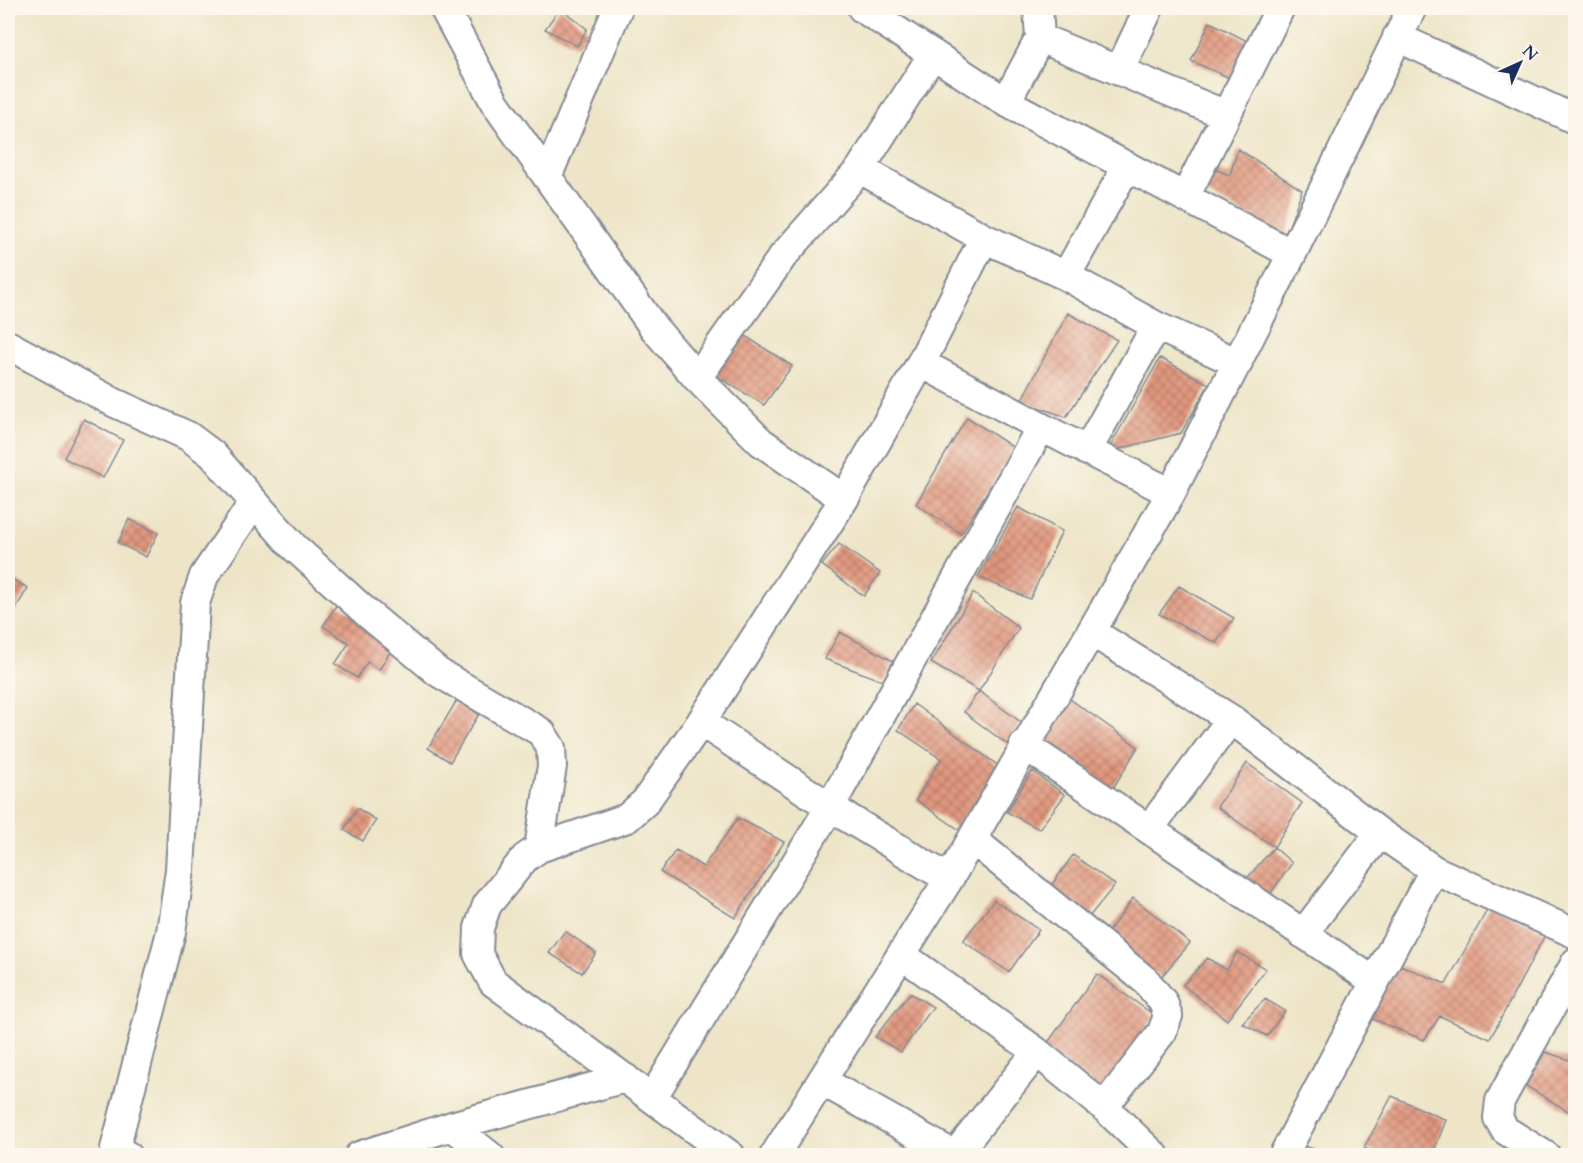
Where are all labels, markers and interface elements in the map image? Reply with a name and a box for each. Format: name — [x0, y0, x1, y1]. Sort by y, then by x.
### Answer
north arrow — [1490, 33, 1550, 93]
text: N — [1517, 40, 1543, 66]

